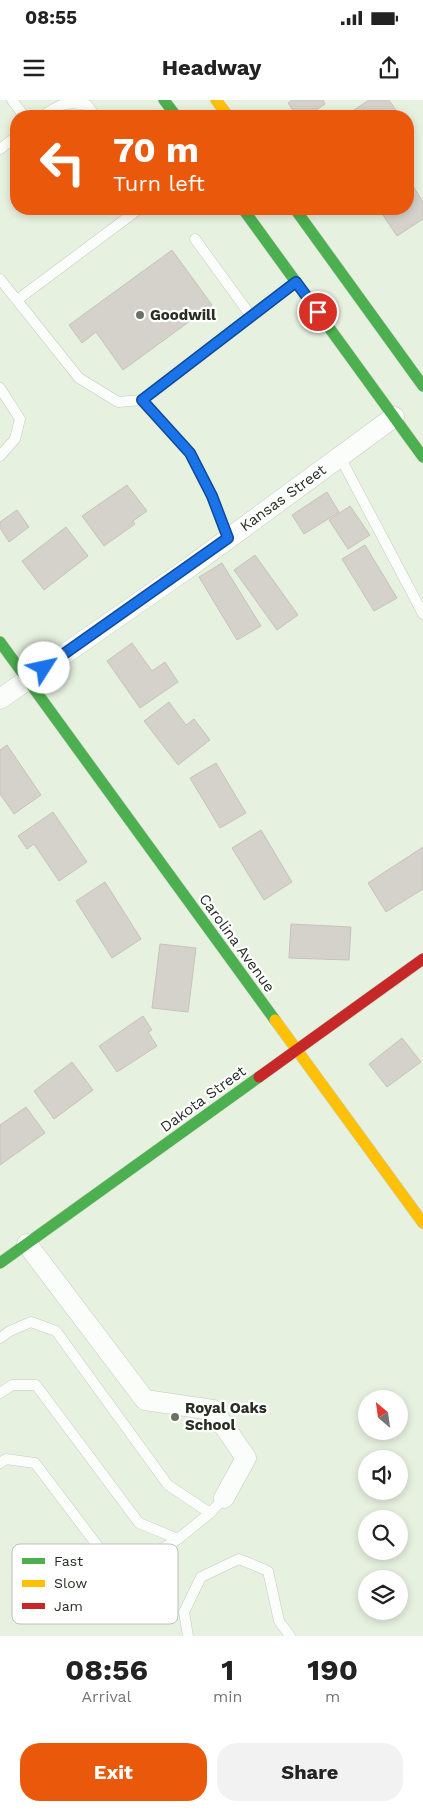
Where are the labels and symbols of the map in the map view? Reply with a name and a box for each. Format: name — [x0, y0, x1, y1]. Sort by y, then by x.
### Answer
pin — [297, 291, 339, 333]
place label: Goodwill — [150, 306, 216, 324]
marker: Goodwill — [134, 309, 146, 321]
street label: Kansas Street — [236, 460, 330, 535]
position arrow — [17, 641, 69, 693]
street label: Carolina Avenue — [195, 890, 279, 996]
street label: Dakota Street — [157, 1062, 250, 1136]
north arrow — [358, 1390, 408, 1440]
place label: Royal Oaks School — [185, 1399, 267, 1434]
marker: Royal Oaks School — [169, 1411, 181, 1423]
legend — [12, 1544, 178, 1624]
text: Fast — [54, 1553, 83, 1569]
text: Slow — [54, 1575, 87, 1591]
text: Jam — [54, 1598, 83, 1614]

